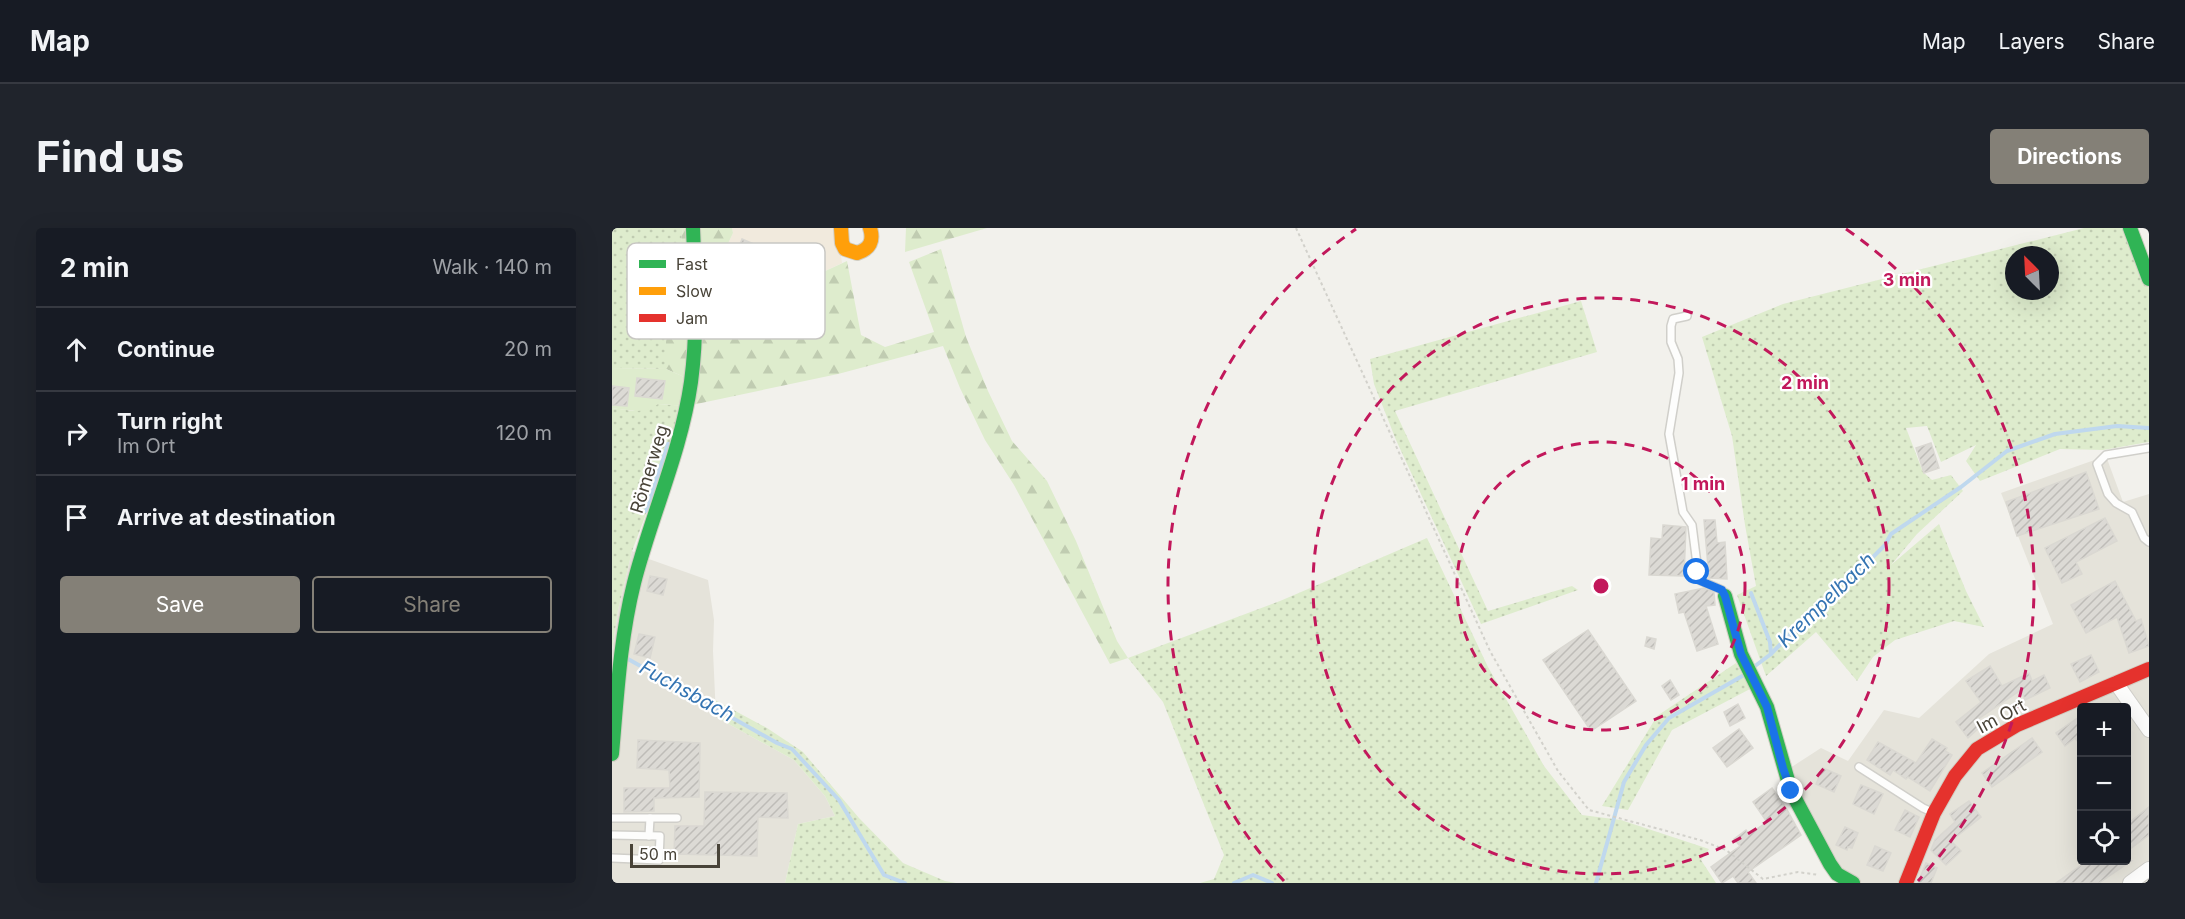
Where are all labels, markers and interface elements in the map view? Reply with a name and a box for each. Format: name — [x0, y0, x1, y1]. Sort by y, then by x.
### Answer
text: Map — [30, 24, 90, 58]
text: Map — [1922, 29, 1966, 54]
text: Layers — [1999, 29, 2065, 54]
text: Share — [2098, 29, 2155, 54]
button: Directions — [1990, 129, 2149, 184]
text: Find us — [36, 131, 184, 182]
legend — [627, 243, 825, 339]
north arrow — [2005, 246, 2059, 300]
text: 2 min — [60, 252, 130, 283]
text: Fast — [676, 254, 708, 274]
text: Walk · 140 m — [432, 255, 552, 279]
text: 3 min — [1883, 269, 1931, 290]
text: Slow — [676, 281, 713, 301]
text: Jam — [676, 308, 708, 328]
icon: ahead — [60, 333, 93, 366]
text: Continue — [117, 336, 215, 362]
text: 20 m — [504, 337, 552, 361]
text: 2 min — [1781, 372, 1829, 393]
text: Turn right — [117, 408, 223, 434]
icon: right — [60, 417, 93, 450]
text: 120 m — [496, 421, 552, 445]
street label: Römerweg — [626, 422, 672, 516]
text: Im Ort — [117, 434, 175, 458]
text: 1 min — [1681, 473, 1725, 494]
icon: arrive — [60, 501, 93, 534]
text: Arrive at destination — [117, 504, 336, 530]
water label: Krempelbach — [1772, 548, 1880, 652]
route start — [1683, 558, 1709, 584]
button: Save — [60, 576, 300, 633]
button: Share — [312, 576, 552, 633]
centre of rings — [1591, 576, 1611, 596]
water label: Fuchsbach — [635, 655, 739, 727]
street label: Im Ort — [1973, 694, 2029, 738]
map controls — [2077, 703, 2131, 865]
button: + — [2077, 703, 2131, 757]
button: − — [2077, 757, 2131, 811]
route end — [1777, 777, 1803, 803]
button: locate — [2077, 811, 2131, 865]
scale bar — [630, 841, 720, 868]
text: 50 m — [639, 844, 677, 864]

